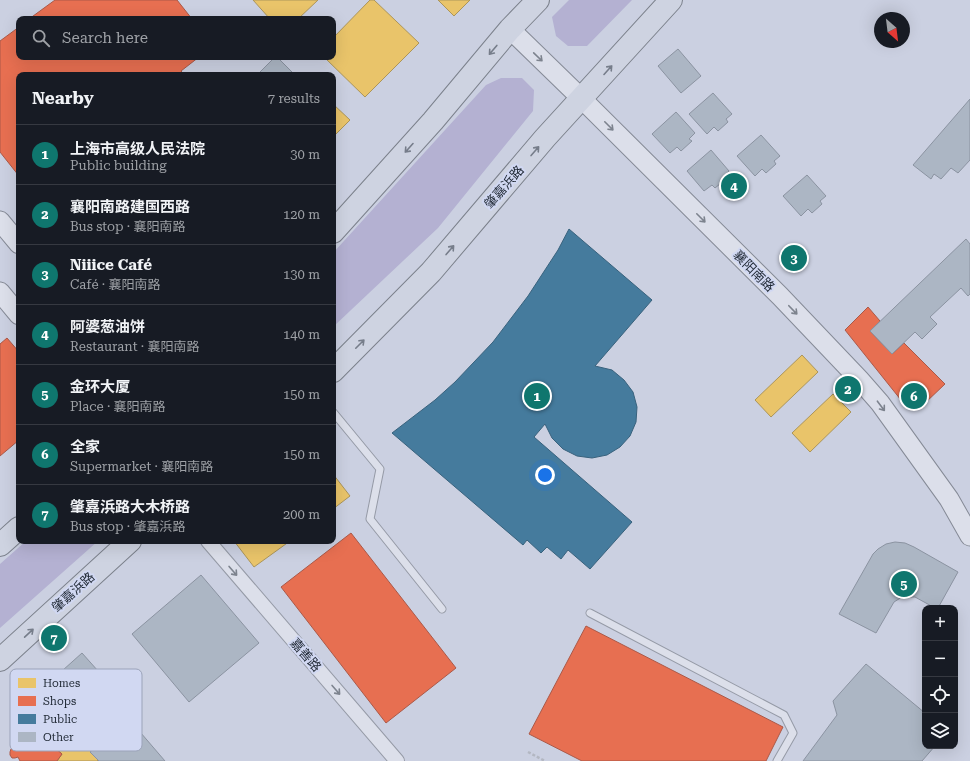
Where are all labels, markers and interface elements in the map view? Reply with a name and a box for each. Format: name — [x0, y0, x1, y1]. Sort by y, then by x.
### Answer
north arrow — [874, 12, 910, 48]
search box — [16, 16, 336, 60]
icon: search — [30, 27, 52, 49]
text: Search here — [62, 29, 148, 47]
one-way arrow — [488, 44, 497, 55]
one-way arrow — [533, 52, 543, 61]
one-way arrow — [603, 65, 613, 75]
text: Nearby — [32, 88, 94, 108]
text: 7 results — [268, 91, 320, 106]
one-way arrow — [604, 121, 614, 131]
text: 上海市高级人民法院 — [70, 140, 205, 158]
one-way arrow — [404, 143, 413, 154]
one-way arrow — [530, 146, 539, 156]
text: 1 — [41, 147, 49, 162]
text: 30 m — [290, 147, 320, 162]
text: Public building — [70, 158, 167, 173]
street label: 肇嘉浜路 — [481, 162, 527, 212]
pin: 4 — [721, 171, 747, 201]
text: 襄阳南路建国西路 — [70, 198, 190, 216]
text: 2 — [41, 207, 49, 222]
text: 120 m — [283, 207, 320, 222]
one-way arrow — [696, 213, 706, 223]
text: Bus stop · 襄阳南路 — [70, 219, 185, 234]
pin: 3 — [781, 243, 807, 273]
one-way arrow — [445, 245, 454, 255]
street label: 襄阳南路 — [730, 247, 778, 295]
text: Niiice Café — [70, 256, 152, 274]
text: 3 — [41, 267, 49, 282]
text: 130 m — [283, 267, 320, 282]
text: Café · 襄阳南路 — [70, 277, 160, 292]
one-way arrow — [788, 305, 798, 315]
text: 阿婆葱油饼 — [70, 318, 145, 336]
text: 4 — [41, 327, 49, 342]
text: 140 m — [283, 327, 320, 342]
text: Restaurant · 襄阳南路 — [70, 339, 199, 354]
one-way arrow — [355, 339, 365, 349]
pin: 2 — [835, 374, 861, 404]
text: 金环大厦 — [70, 378, 130, 396]
pin: 1 — [524, 381, 550, 411]
pin: 6 — [901, 381, 927, 411]
text: 5 — [41, 387, 49, 402]
text: 150 m — [283, 387, 320, 402]
text: Place · 襄阳南路 — [70, 399, 165, 414]
one-way arrow — [877, 400, 886, 411]
text: 全家 — [70, 438, 100, 456]
text: 6 — [41, 447, 49, 462]
text: 150 m — [283, 447, 320, 462]
text: Supermarket · 襄阳南路 — [70, 459, 213, 474]
your location — [535, 465, 555, 485]
text: 肇嘉浜路大木桥路 — [70, 498, 190, 516]
text: 7 — [41, 507, 49, 522]
text: 200 m — [283, 507, 320, 522]
text: Bus stop · 肇嘉浜路 — [70, 519, 185, 534]
one-way arrow — [229, 565, 238, 576]
street label: 肇嘉浜路 — [49, 569, 97, 615]
pin: 5 — [891, 569, 917, 599]
map controls — [922, 605, 958, 749]
button: + — [922, 605, 958, 641]
pin: 7 — [41, 623, 67, 653]
one-way arrow — [23, 629, 34, 638]
street label: 嘉善路 — [288, 635, 324, 675]
button: − — [922, 641, 958, 677]
legend — [10, 669, 142, 751]
text: Homes — [43, 677, 80, 690]
button: locate — [922, 677, 958, 713]
one-way arrow — [332, 685, 341, 696]
text: Shops — [43, 695, 76, 708]
text: Public — [43, 713, 77, 726]
button: layers — [922, 713, 958, 749]
text: Other — [43, 731, 74, 744]

